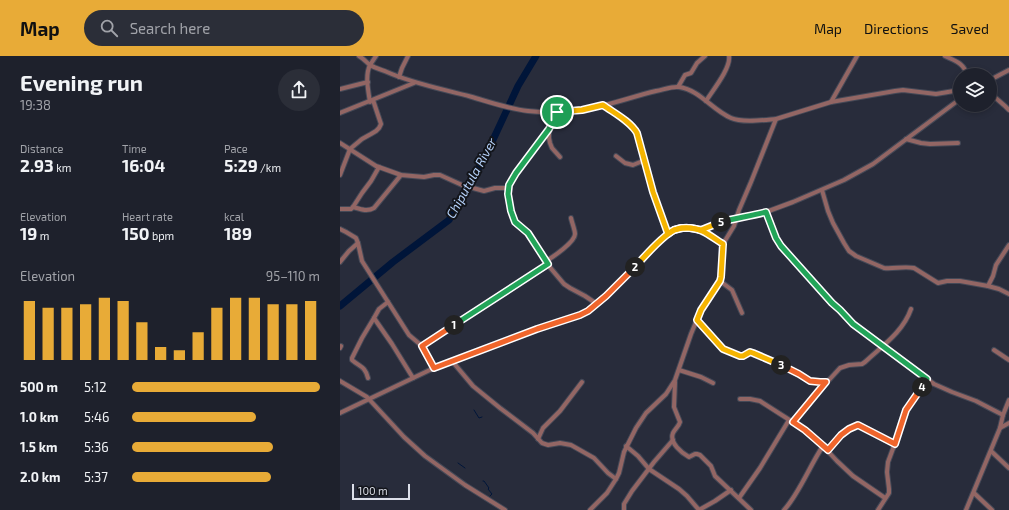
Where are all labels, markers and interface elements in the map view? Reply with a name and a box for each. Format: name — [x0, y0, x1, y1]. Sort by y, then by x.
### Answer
search box — [84, 10, 364, 46]
text: Map — [20, 17, 60, 40]
icon: search — [98, 17, 120, 39]
text: Search here — [130, 19, 210, 37]
text: Map — [814, 20, 842, 37]
text: Directions — [864, 20, 929, 37]
text: Saved — [951, 20, 989, 37]
map controls — [953, 68, 997, 112]
button: layers — [953, 68, 997, 112]
text: Evening run — [20, 69, 143, 95]
button: share — [278, 69, 320, 111]
pin — [540, 95, 574, 129]
text: 19:38 — [20, 97, 51, 113]
icon: arrive — [546, 101, 568, 123]
water label: Chiputula River — [442, 134, 500, 221]
text: Distance — [20, 142, 63, 155]
text: Time — [122, 142, 147, 155]
text: Pace — [224, 142, 248, 155]
text: 2.93 — [20, 155, 54, 175]
text: 16:04 — [122, 155, 165, 175]
text: 5:29 — [224, 155, 258, 175]
text: km — [54, 161, 71, 174]
text: /km — [258, 161, 281, 174]
text: Elevation — [20, 210, 67, 223]
text: Heart rate — [122, 210, 173, 223]
text: kcal — [224, 210, 244, 223]
pin: 5 — [711, 212, 731, 232]
text: 5 — [718, 215, 724, 228]
text: 19 — [20, 223, 37, 243]
text: 150 — [122, 223, 149, 243]
text: 189 — [224, 223, 252, 243]
text: m — [37, 229, 49, 242]
text: bpm — [149, 229, 174, 242]
pin: 2 — [625, 257, 645, 277]
text: 2 — [632, 260, 638, 273]
text: Elevation — [20, 268, 75, 284]
text: 95–110 m — [266, 268, 320, 284]
pin: 1 — [444, 315, 464, 335]
text: 1 — [452, 318, 456, 331]
pin: 3 — [771, 355, 791, 375]
text: 3 — [778, 358, 784, 371]
pin: 4 — [912, 377, 932, 397]
text: 500 m — [20, 379, 58, 395]
text: 5:12 — [84, 379, 107, 395]
text: 4 — [918, 380, 926, 393]
text: 1.0 km — [20, 409, 59, 425]
text: 5:46 — [84, 409, 109, 425]
text: 1.5 km — [20, 439, 58, 455]
text: 5:36 — [84, 439, 109, 455]
text: 2.0 km — [20, 469, 60, 485]
text: 5:37 — [84, 469, 108, 485]
scale bar — [352, 482, 410, 501]
text: 100 m — [358, 484, 388, 497]

